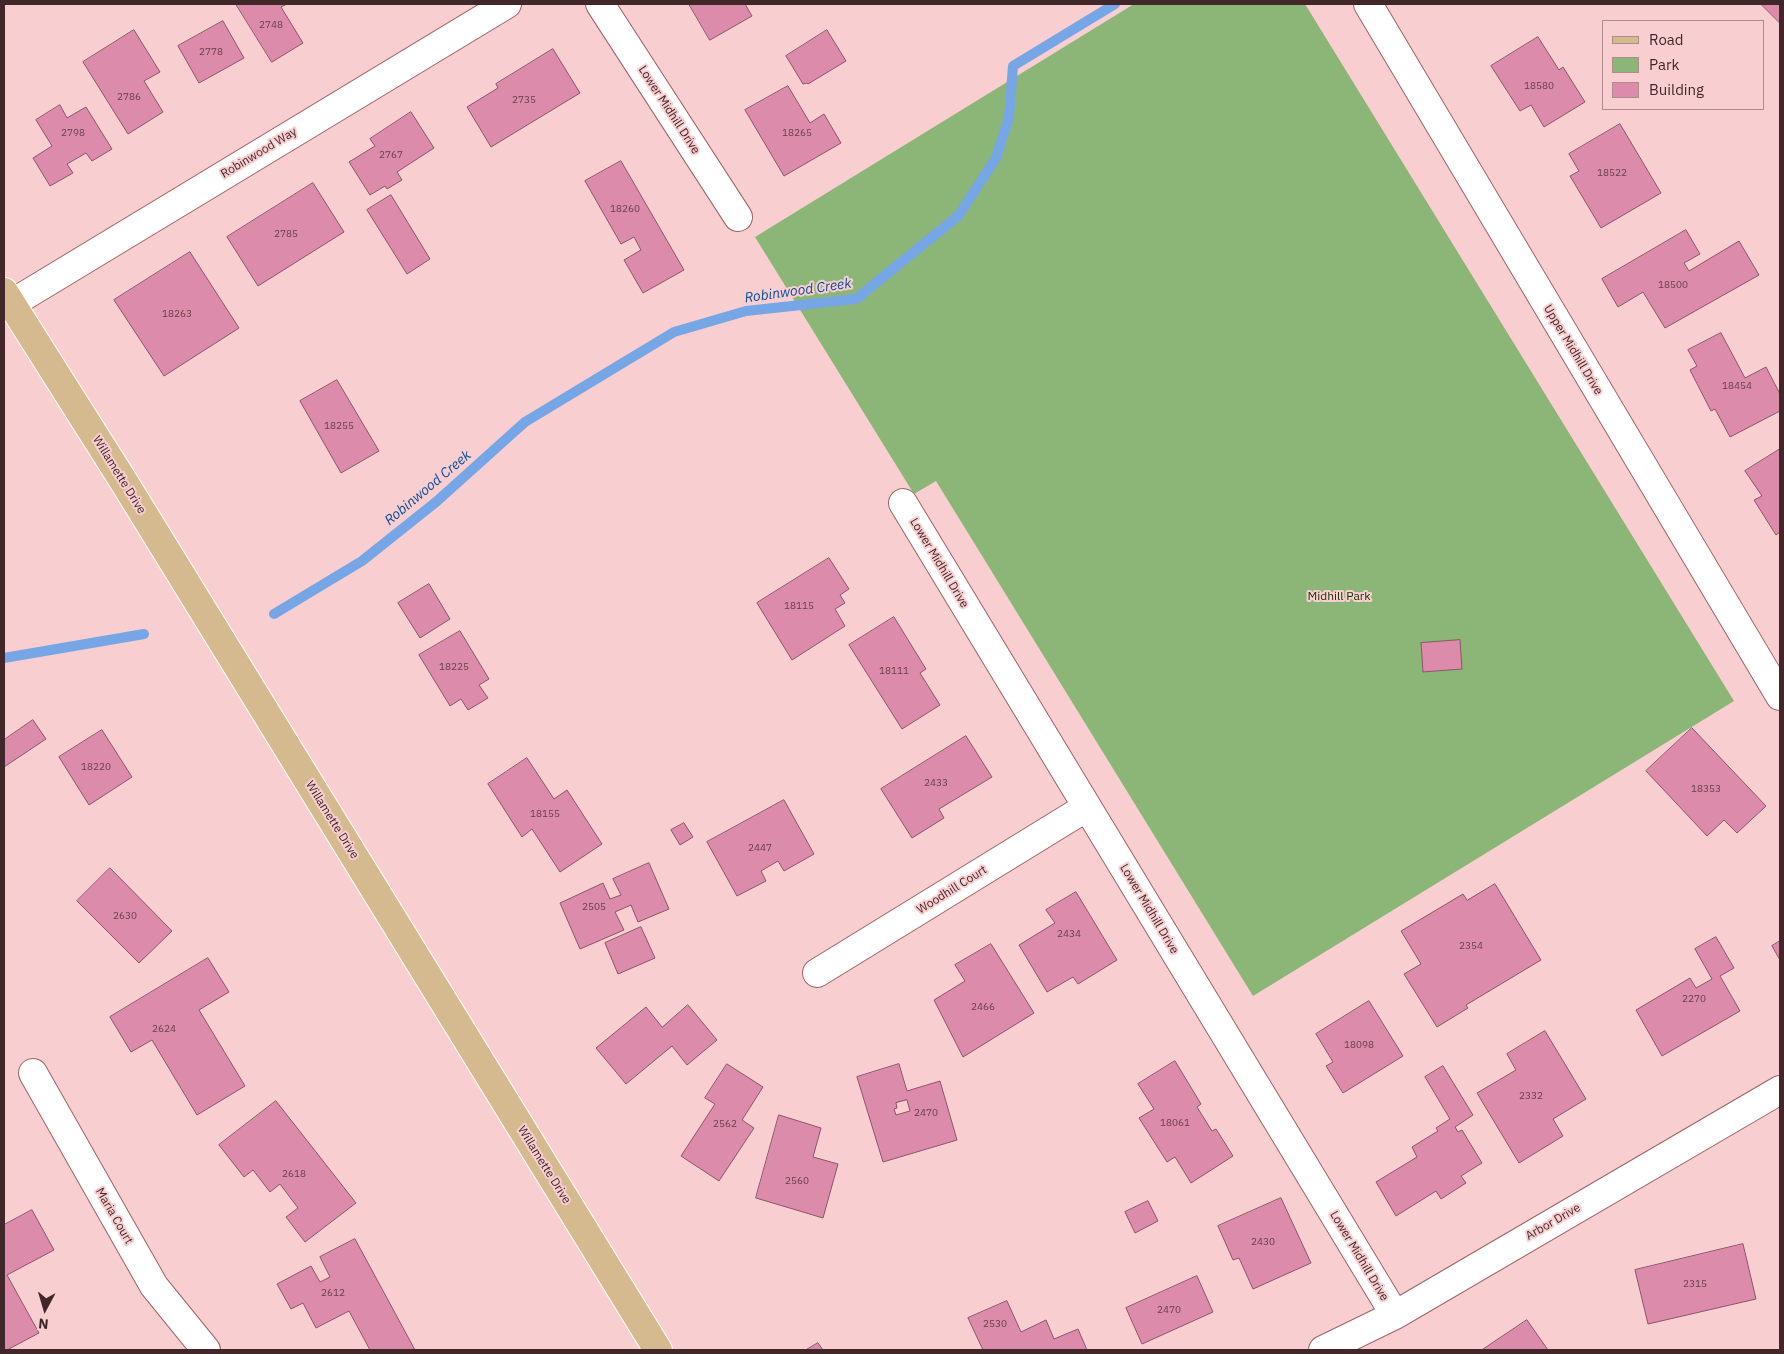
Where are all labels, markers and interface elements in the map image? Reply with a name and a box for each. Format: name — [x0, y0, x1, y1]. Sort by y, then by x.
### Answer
house number: 2748 — [259, 19, 283, 31]
legend — [1602, 20, 1764, 110]
text: Road — [1649, 30, 1684, 49]
house number: 2778 — [199, 46, 223, 58]
text: Park — [1649, 55, 1679, 74]
street label: Lower Midhill Drive — [635, 63, 703, 157]
house number: 18580 — [1524, 80, 1554, 92]
text: Building — [1649, 80, 1704, 99]
house number: 2786 — [117, 91, 141, 103]
house number: 2735 — [512, 94, 536, 106]
street label: Robinwood Way — [218, 125, 300, 181]
house number: 2798 — [61, 127, 85, 139]
house number: 18265 — [782, 127, 812, 139]
house number: 2767 — [379, 149, 403, 161]
house number: 18522 — [1597, 167, 1627, 179]
house number: 18260 — [610, 203, 640, 215]
house number: 2785 — [274, 228, 298, 240]
water label: Robinwood Creek — [744, 275, 852, 307]
house number: 18500 — [1658, 279, 1688, 291]
street label: Upper Midhill Drive — [1540, 302, 1606, 398]
house number: 18263 — [162, 308, 192, 320]
house number: 18454 — [1722, 380, 1752, 392]
house number: 18255 — [324, 420, 354, 432]
street label: Willamette Drive — [89, 433, 149, 517]
water label: Robinwood Creek — [381, 447, 475, 529]
street label: Lower Midhill Drive — [907, 515, 971, 611]
park label: Midhill Park — [1307, 590, 1371, 604]
house number: 18115 — [784, 600, 814, 612]
house number: 18225 — [439, 661, 469, 673]
house number: 18111 — [879, 665, 909, 677]
house number: 18220 — [81, 761, 111, 773]
house number: 2433 — [924, 777, 948, 789]
street label: Willamette Drive — [302, 778, 362, 862]
house number: 18353 — [1691, 783, 1721, 795]
house number: 18155 — [530, 808, 560, 820]
house number: 2447 — [748, 842, 772, 854]
street label: Lower Midhill Drive — [1117, 861, 1181, 957]
street label: Woodhill Court — [914, 863, 990, 917]
house number: 2505 — [582, 901, 606, 913]
house number: 2630 — [113, 910, 137, 922]
house number: 2434 — [1057, 928, 1081, 940]
house number: 2354 — [1459, 940, 1483, 952]
house number: 2270 — [1682, 993, 1706, 1005]
house number: 2466 — [971, 1001, 995, 1013]
house number: 2624 — [152, 1023, 176, 1035]
house number: 18098 — [1344, 1039, 1374, 1051]
house number: 2332 — [1519, 1090, 1543, 1102]
house number: 2470 — [914, 1107, 938, 1119]
house number: 18061 — [1160, 1117, 1190, 1129]
house number: 2562 — [713, 1118, 737, 1130]
street label: Willamette Drive — [514, 1123, 574, 1207]
house number: 2618 — [282, 1168, 306, 1180]
house number: 2560 — [785, 1175, 809, 1187]
street label: Maria Court — [92, 1185, 136, 1247]
street label: Arbor Drive — [1523, 1201, 1583, 1243]
street label: Lower Midhill Drive — [1327, 1208, 1391, 1304]
house number: 2430 — [1251, 1236, 1275, 1248]
house number: 2315 — [1683, 1278, 1707, 1290]
north arrow — [20, 1284, 70, 1334]
house number: 2612 — [321, 1287, 345, 1299]
house number: 2470 — [1157, 1304, 1181, 1316]
text: N — [37, 1314, 49, 1333]
house number: 2530 — [983, 1318, 1007, 1330]

